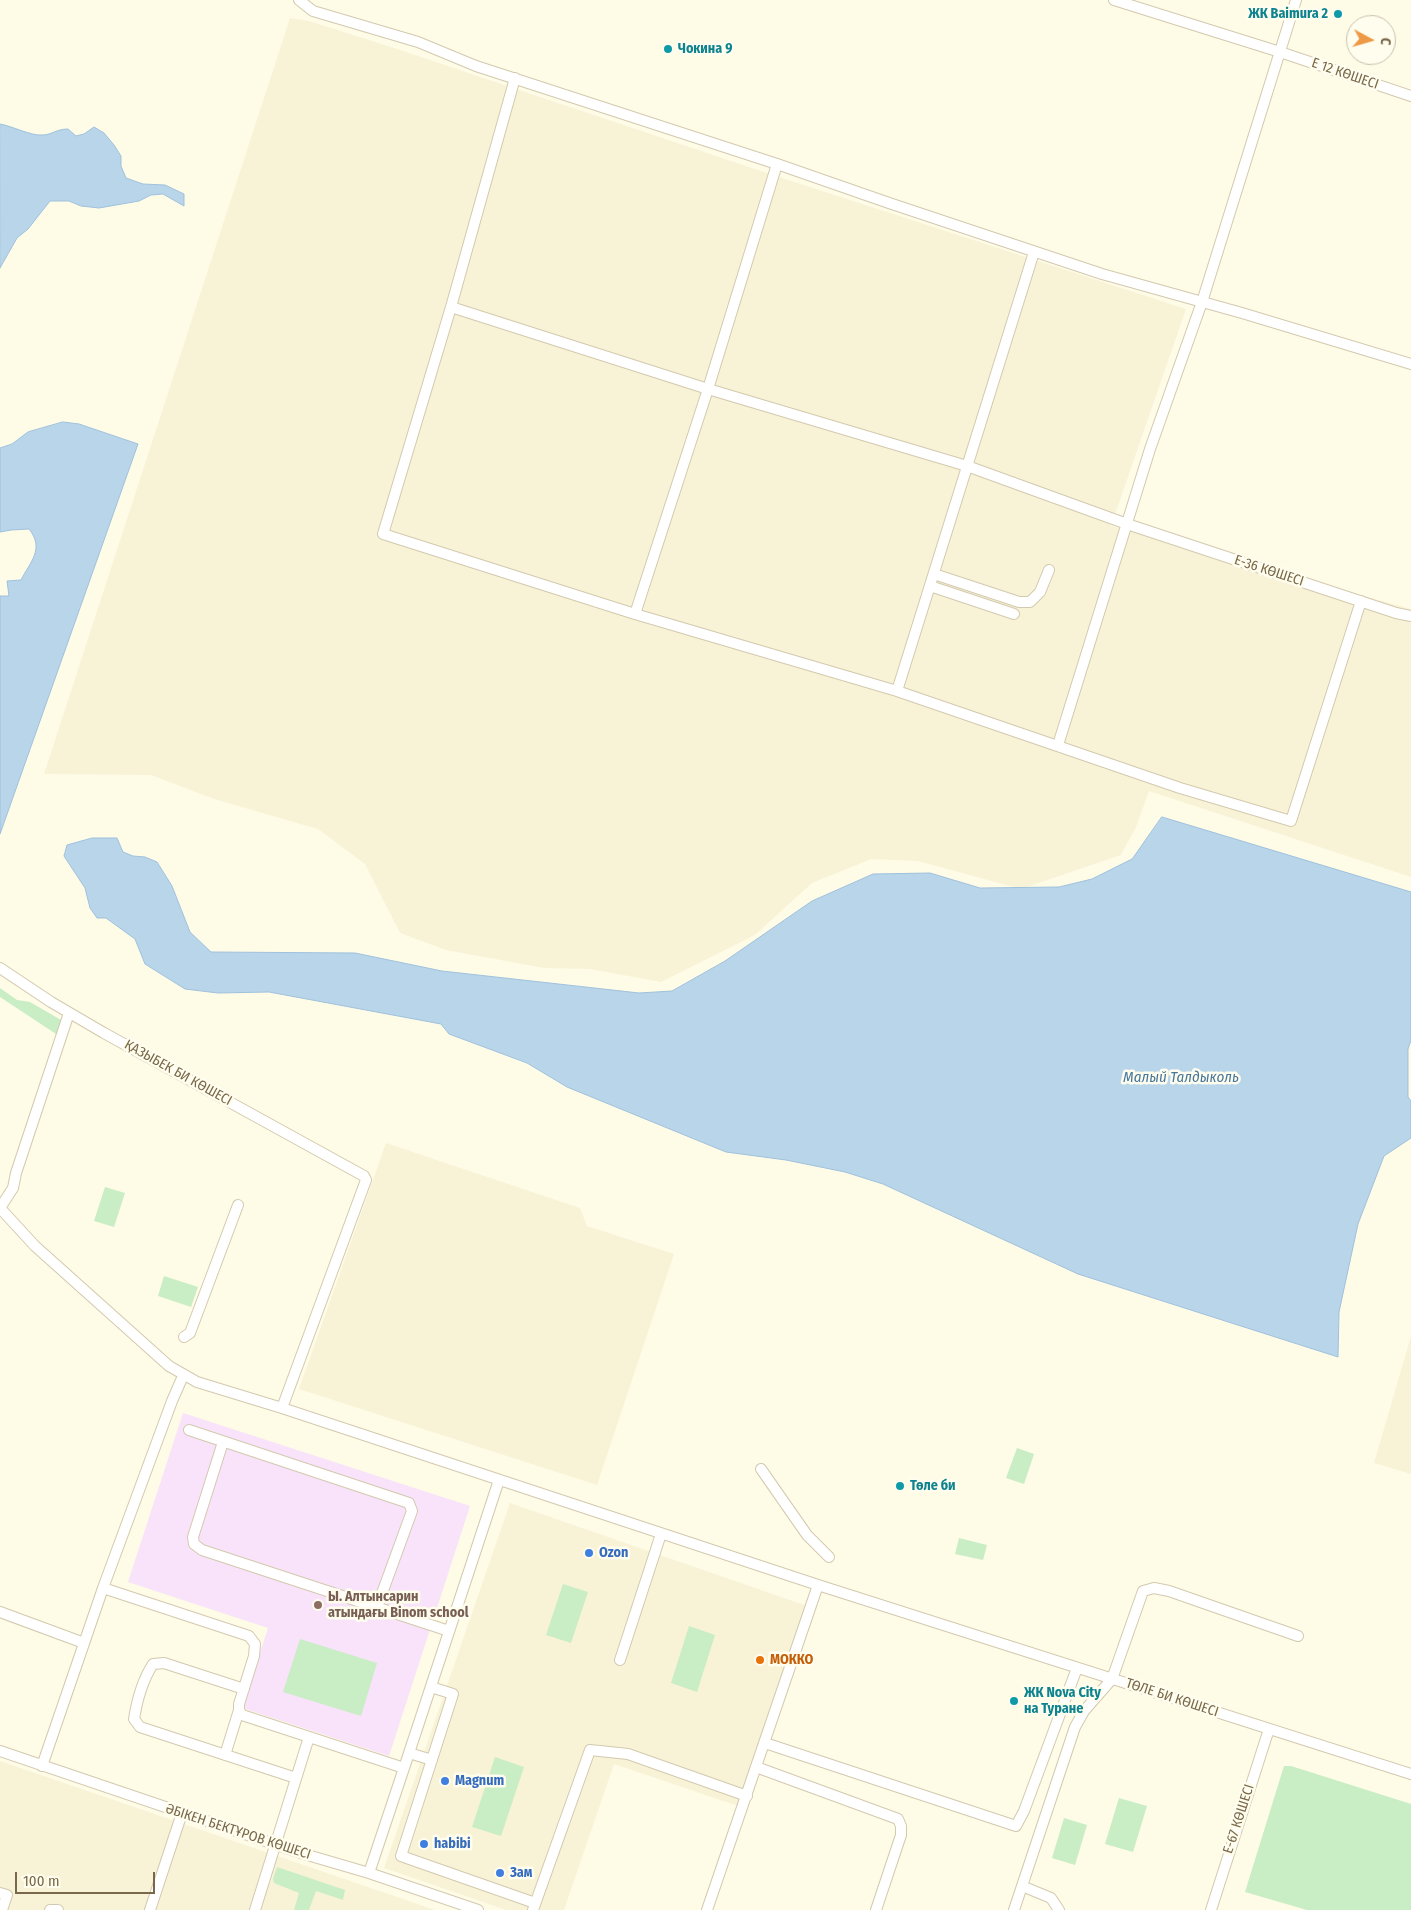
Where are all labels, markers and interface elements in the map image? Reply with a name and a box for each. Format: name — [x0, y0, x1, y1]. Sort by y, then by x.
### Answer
place label: ЖК Baimura 2 — [1248, 6, 1328, 22]
marker: ЖК Baimura 2 — [1332, 8, 1344, 20]
north arrow — [1346, 15, 1396, 65]
text: С — [1377, 37, 1394, 46]
place label: Чокина 9 — [678, 41, 732, 57]
marker: Чокина 9 — [662, 43, 674, 55]
street label: Е 12 КӨШЕСІ — [1309, 55, 1381, 93]
street label: Е-36 КӨШЕСІ — [1232, 552, 1306, 590]
street label: ҚАЗЫБЕК БИ КӨШЕСІ — [121, 1036, 235, 1110]
water label: Малый Талдыколь — [1123, 1069, 1239, 1087]
place label: Төле би — [910, 1478, 955, 1494]
marker: Төле би — [894, 1480, 906, 1492]
place label: Ozon — [599, 1545, 628, 1561]
marker: Ozon — [583, 1547, 595, 1559]
place label: Ы. Алтынсарин атындағы Binom school — [328, 1589, 468, 1621]
marker: Ы. Алтынсарин атындағы Binom school — [312, 1599, 324, 1611]
place label: МОККО — [770, 1652, 813, 1668]
marker: МОККО — [754, 1654, 766, 1666]
street label: ТӨЛЕ БИ КӨШЕСІ — [1124, 1675, 1220, 1721]
place label: ЖК Nova City на Туране — [1024, 1685, 1101, 1718]
marker: ЖК Nova City на Туране — [1008, 1695, 1020, 1707]
place label: Magnum — [455, 1773, 504, 1789]
marker: Magnum — [439, 1775, 451, 1787]
street label: Е-67 КӨШЕСІ — [1220, 1782, 1258, 1856]
street label: ӘБІКЕН БЕКТҰРОВ КӨШЕСІ — [163, 1801, 313, 1863]
place label: habibi — [434, 1836, 471, 1852]
marker: habibi — [418, 1838, 430, 1850]
scale bar — [18, 1862, 158, 1894]
place label: Зам — [510, 1865, 532, 1881]
marker: Зам — [494, 1867, 506, 1879]
text: 100 m — [23, 1872, 60, 1890]

